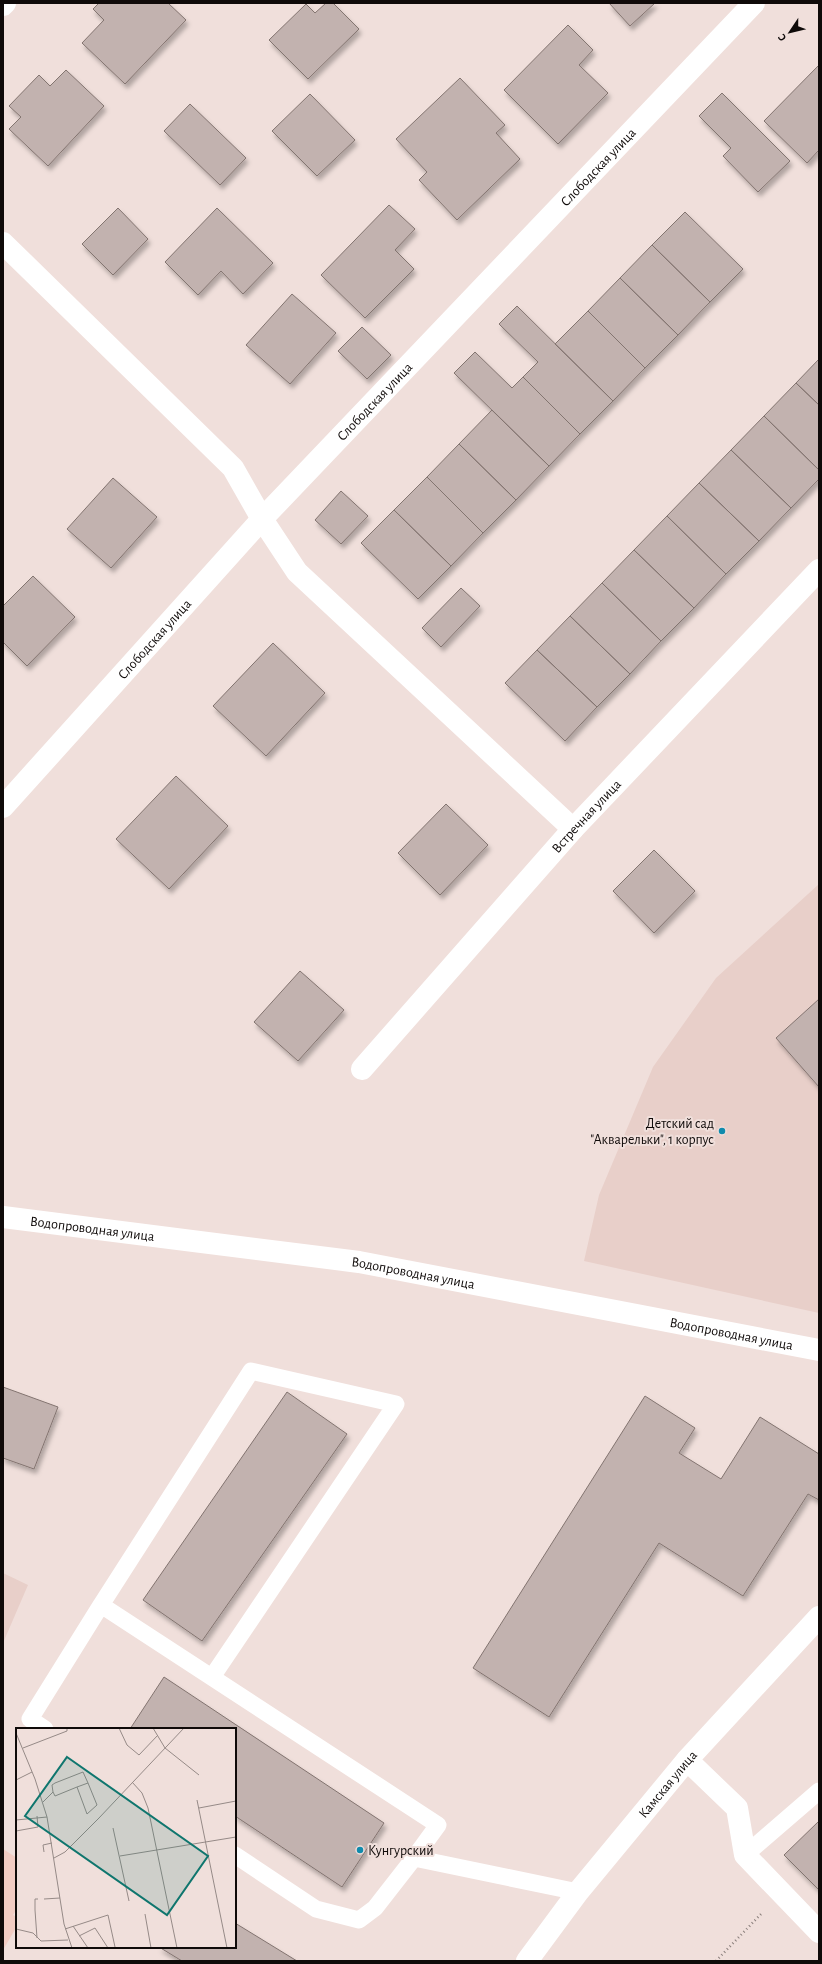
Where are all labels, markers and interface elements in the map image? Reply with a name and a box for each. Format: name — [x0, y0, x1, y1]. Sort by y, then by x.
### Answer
north arrow — [770, 12, 810, 52]
text: С — [776, 32, 788, 43]
street label: Слободская улица — [558, 125, 639, 209]
street label: Слободская улица — [335, 360, 416, 444]
street label: Слободская улица — [116, 597, 195, 682]
street label: Встречная улица — [550, 777, 624, 856]
place label: Детский сад "Акварельки", 1 корпус — [590, 1117, 714, 1147]
marker: Детский сад "Акварельки", 1 корпус — [717, 1126, 727, 1136]
street label: Водопроводная улица — [29, 1214, 156, 1244]
street label: Водопроводная улица — [351, 1255, 476, 1292]
street label: Водопроводная улица — [668, 1316, 795, 1353]
inset map — [16, 1728, 236, 1948]
street label: Камская улица — [636, 1748, 700, 1821]
place label: Кунгурский — [368, 1844, 434, 1858]
marker: Кунгурский — [355, 1845, 365, 1855]

